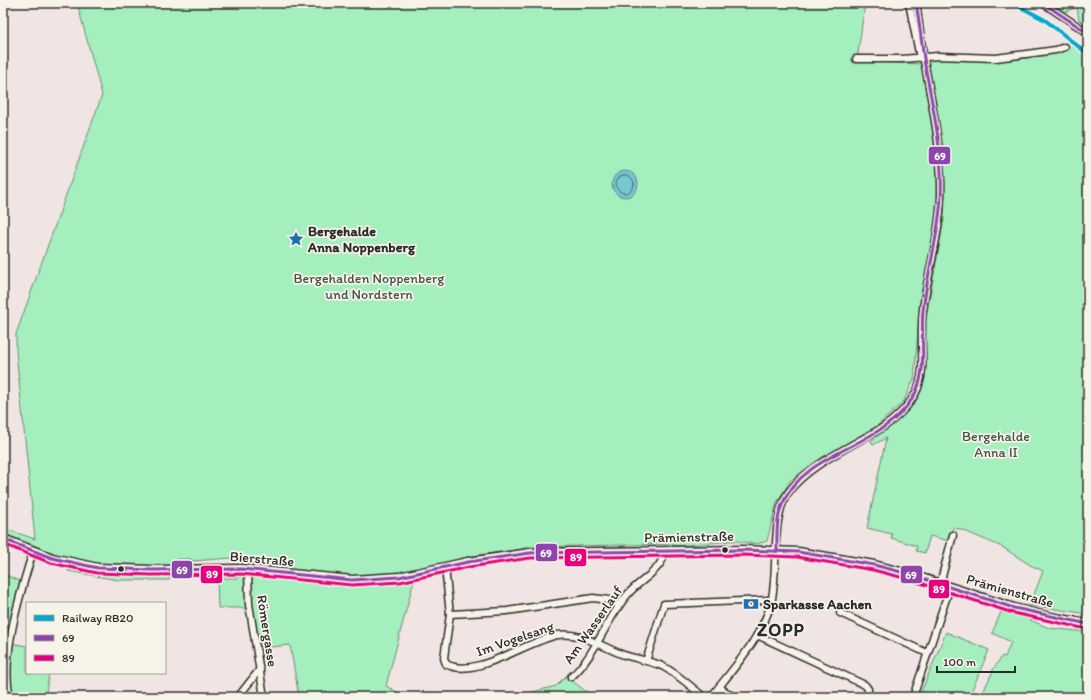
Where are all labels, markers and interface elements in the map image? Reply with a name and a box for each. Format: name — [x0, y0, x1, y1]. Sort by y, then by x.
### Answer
line badge: 69 — [928, 146, 951, 165]
text: 69 — [934, 150, 946, 163]
place label: Bergehalde Anna Noppenberg — [307, 223, 416, 256]
place icon: Bergehalde Anna Noppenberg — [287, 230, 305, 248]
park label: Bergehalden Noppenberg und Nordstern — [294, 270, 445, 303]
park label: Bergehalde Anna II — [962, 428, 1030, 461]
street label: Prämienstraße — [644, 528, 734, 546]
line badge: 69 — [535, 543, 558, 562]
unlabelled marker — [720, 545, 730, 555]
text: 69 — [540, 547, 552, 560]
street label: Bierstraße — [229, 548, 295, 570]
line badge: 89 — [564, 548, 587, 567]
text: 89 — [570, 551, 582, 564]
line badge: 69 — [171, 560, 193, 579]
unlabelled marker — [116, 564, 126, 574]
text: 69 — [176, 564, 188, 577]
line badge: 89 — [200, 565, 223, 584]
line badge: 69 — [900, 565, 923, 584]
text: 89 — [206, 568, 218, 581]
text: 69 — [905, 569, 917, 582]
street label: Prämienstraße — [964, 570, 1056, 612]
line badge: 89 — [928, 579, 950, 599]
street label: Am Wasserlauf — [560, 582, 627, 667]
text: 89 — [933, 583, 945, 596]
street label: Römergasse — [253, 594, 281, 668]
bank icon: Sparkasse Aachen — [742, 595, 760, 613]
place label: Sparkasse Aachen — [763, 596, 872, 613]
legend — [26, 602, 166, 674]
text: Railway RB20 — [62, 611, 133, 625]
street label: Im Vogelsang — [474, 618, 557, 660]
district label: ZOPP — [757, 619, 805, 641]
text: 69 — [62, 631, 75, 645]
scale bar — [937, 648, 1015, 674]
text: 89 — [62, 651, 75, 665]
text: 100 m — [943, 655, 976, 669]

